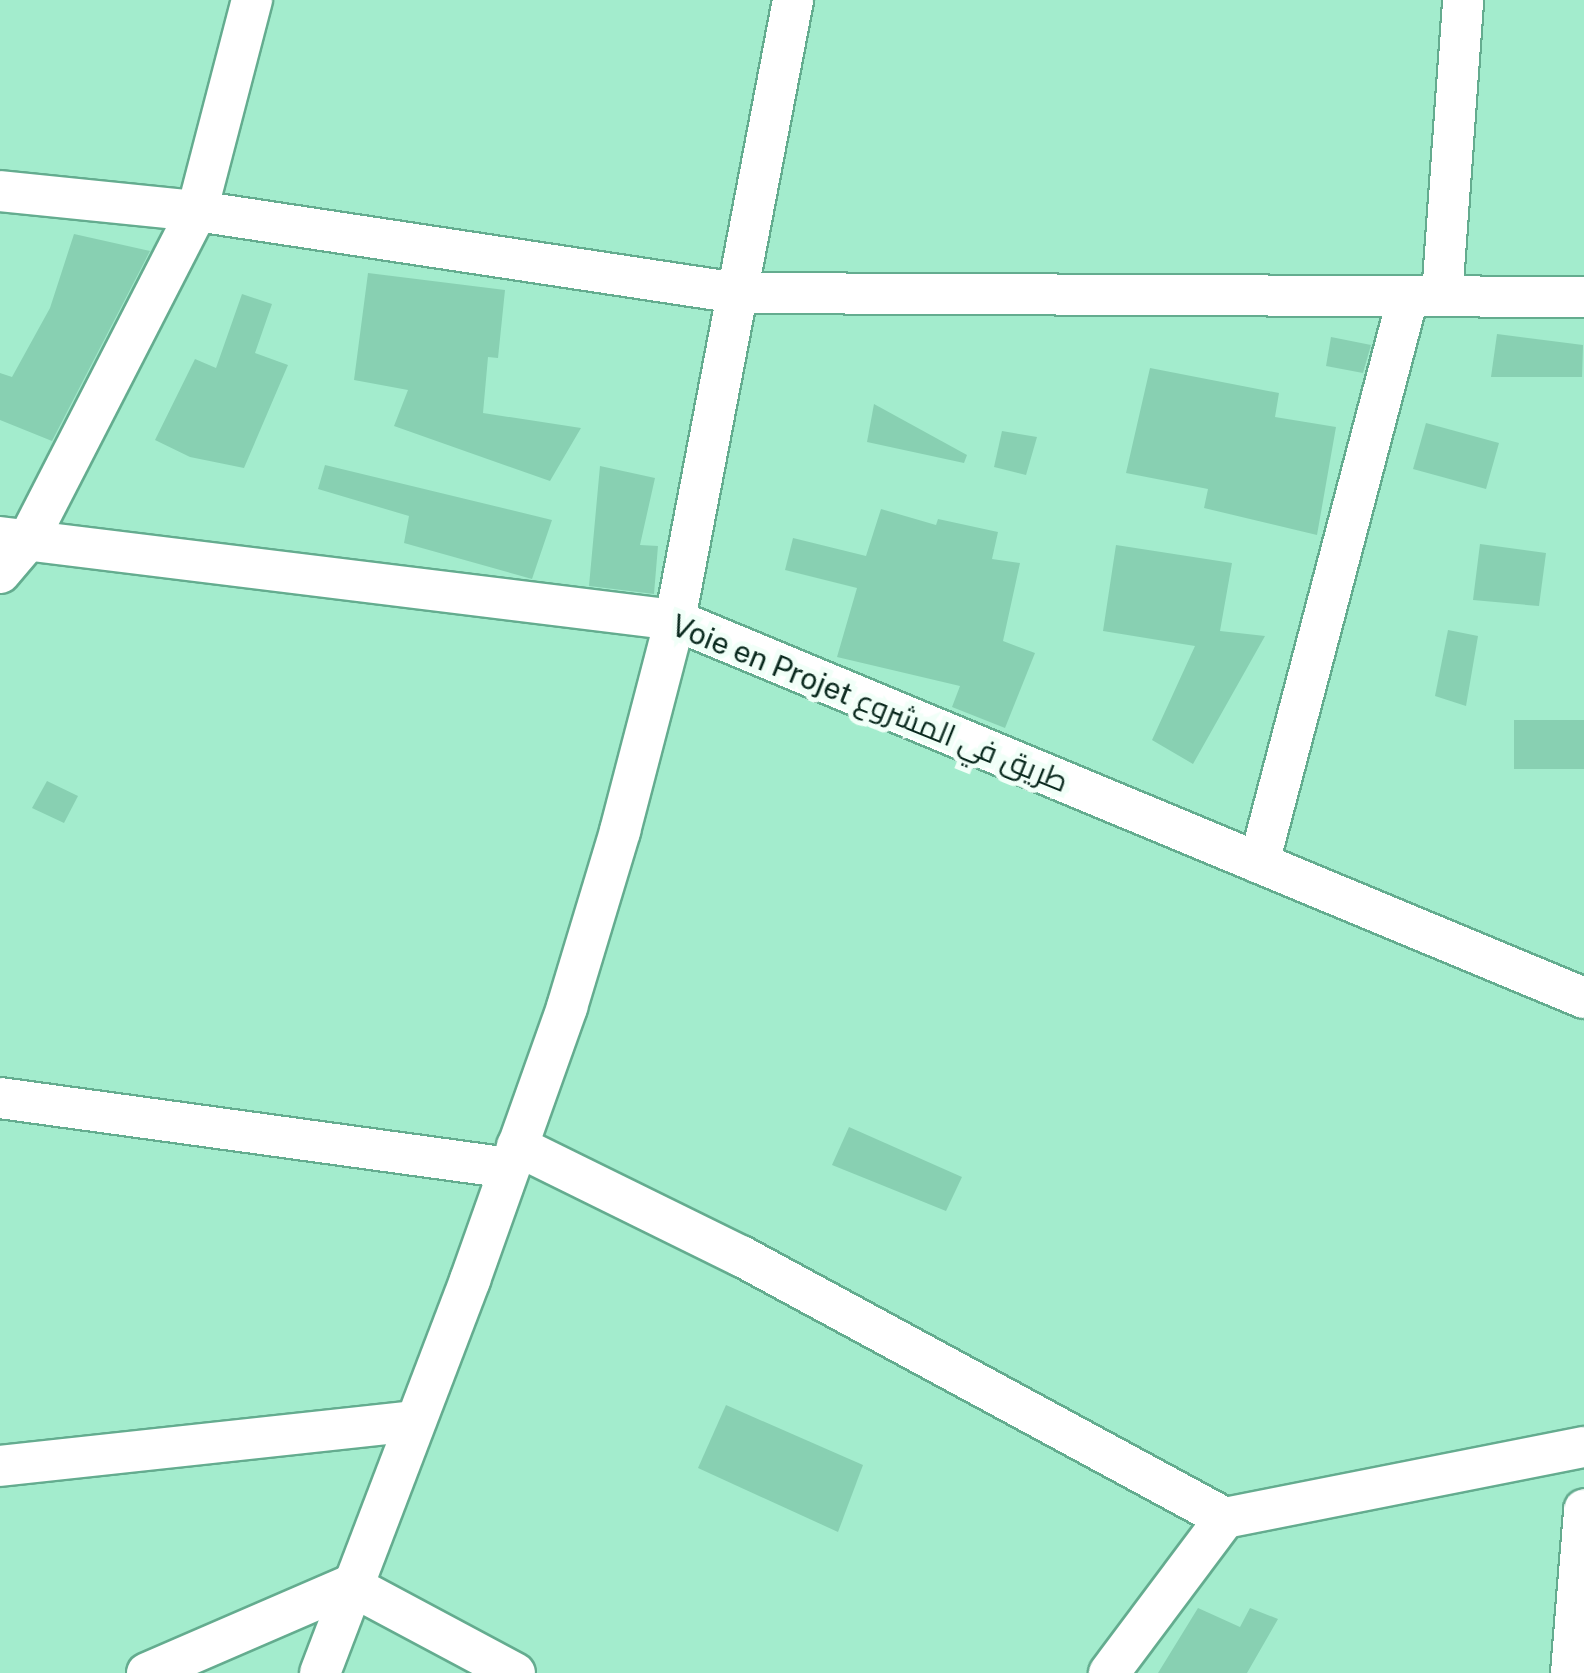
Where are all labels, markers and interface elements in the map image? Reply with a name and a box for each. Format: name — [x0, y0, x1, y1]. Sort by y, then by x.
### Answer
street label: Voie en Projet طريق في المشروع — [666, 607, 1074, 799]

